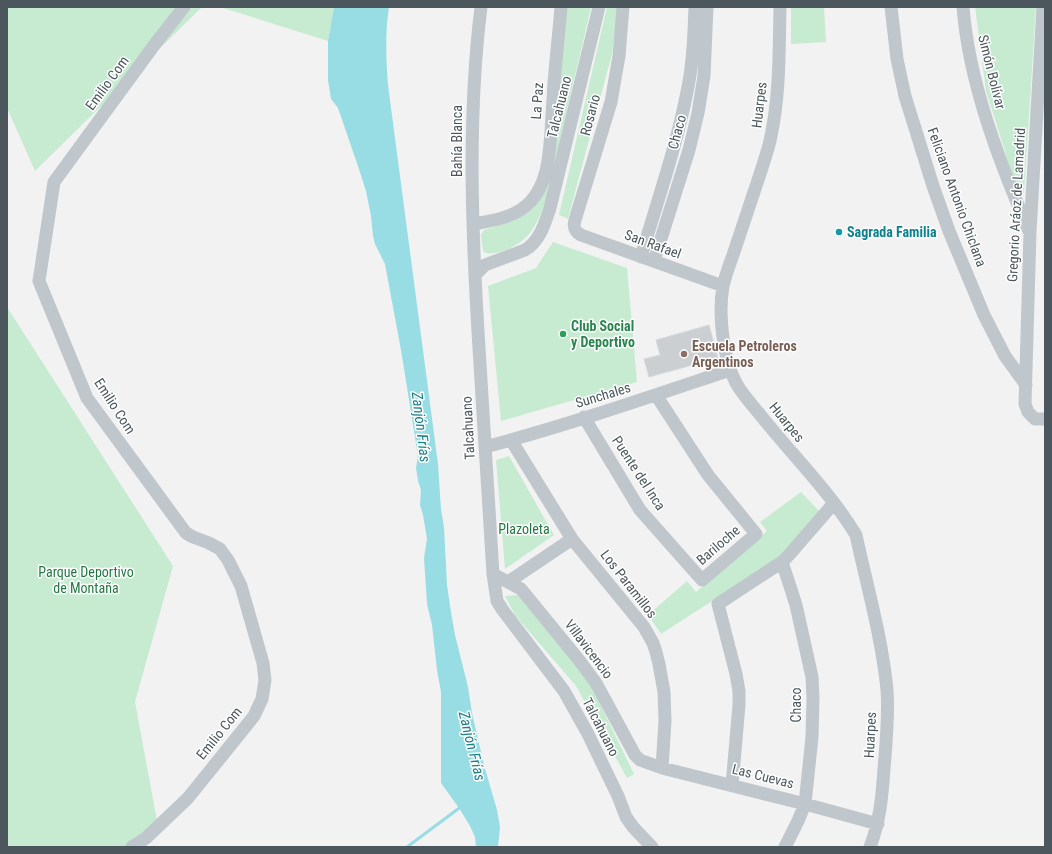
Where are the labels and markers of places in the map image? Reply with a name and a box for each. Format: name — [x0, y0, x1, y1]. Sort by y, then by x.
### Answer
place label: Sagrada Familia — [847, 224, 937, 240]
marker: Sagrada Familia — [834, 227, 844, 237]
place label: Club Social y Deportivo — [571, 318, 635, 350]
marker: Club Social y Deportivo — [558, 329, 568, 339]
place label: Escuela Petroleros Argentinos — [692, 338, 797, 370]
marker: Escuela Petroleros Argentinos — [679, 349, 689, 359]

